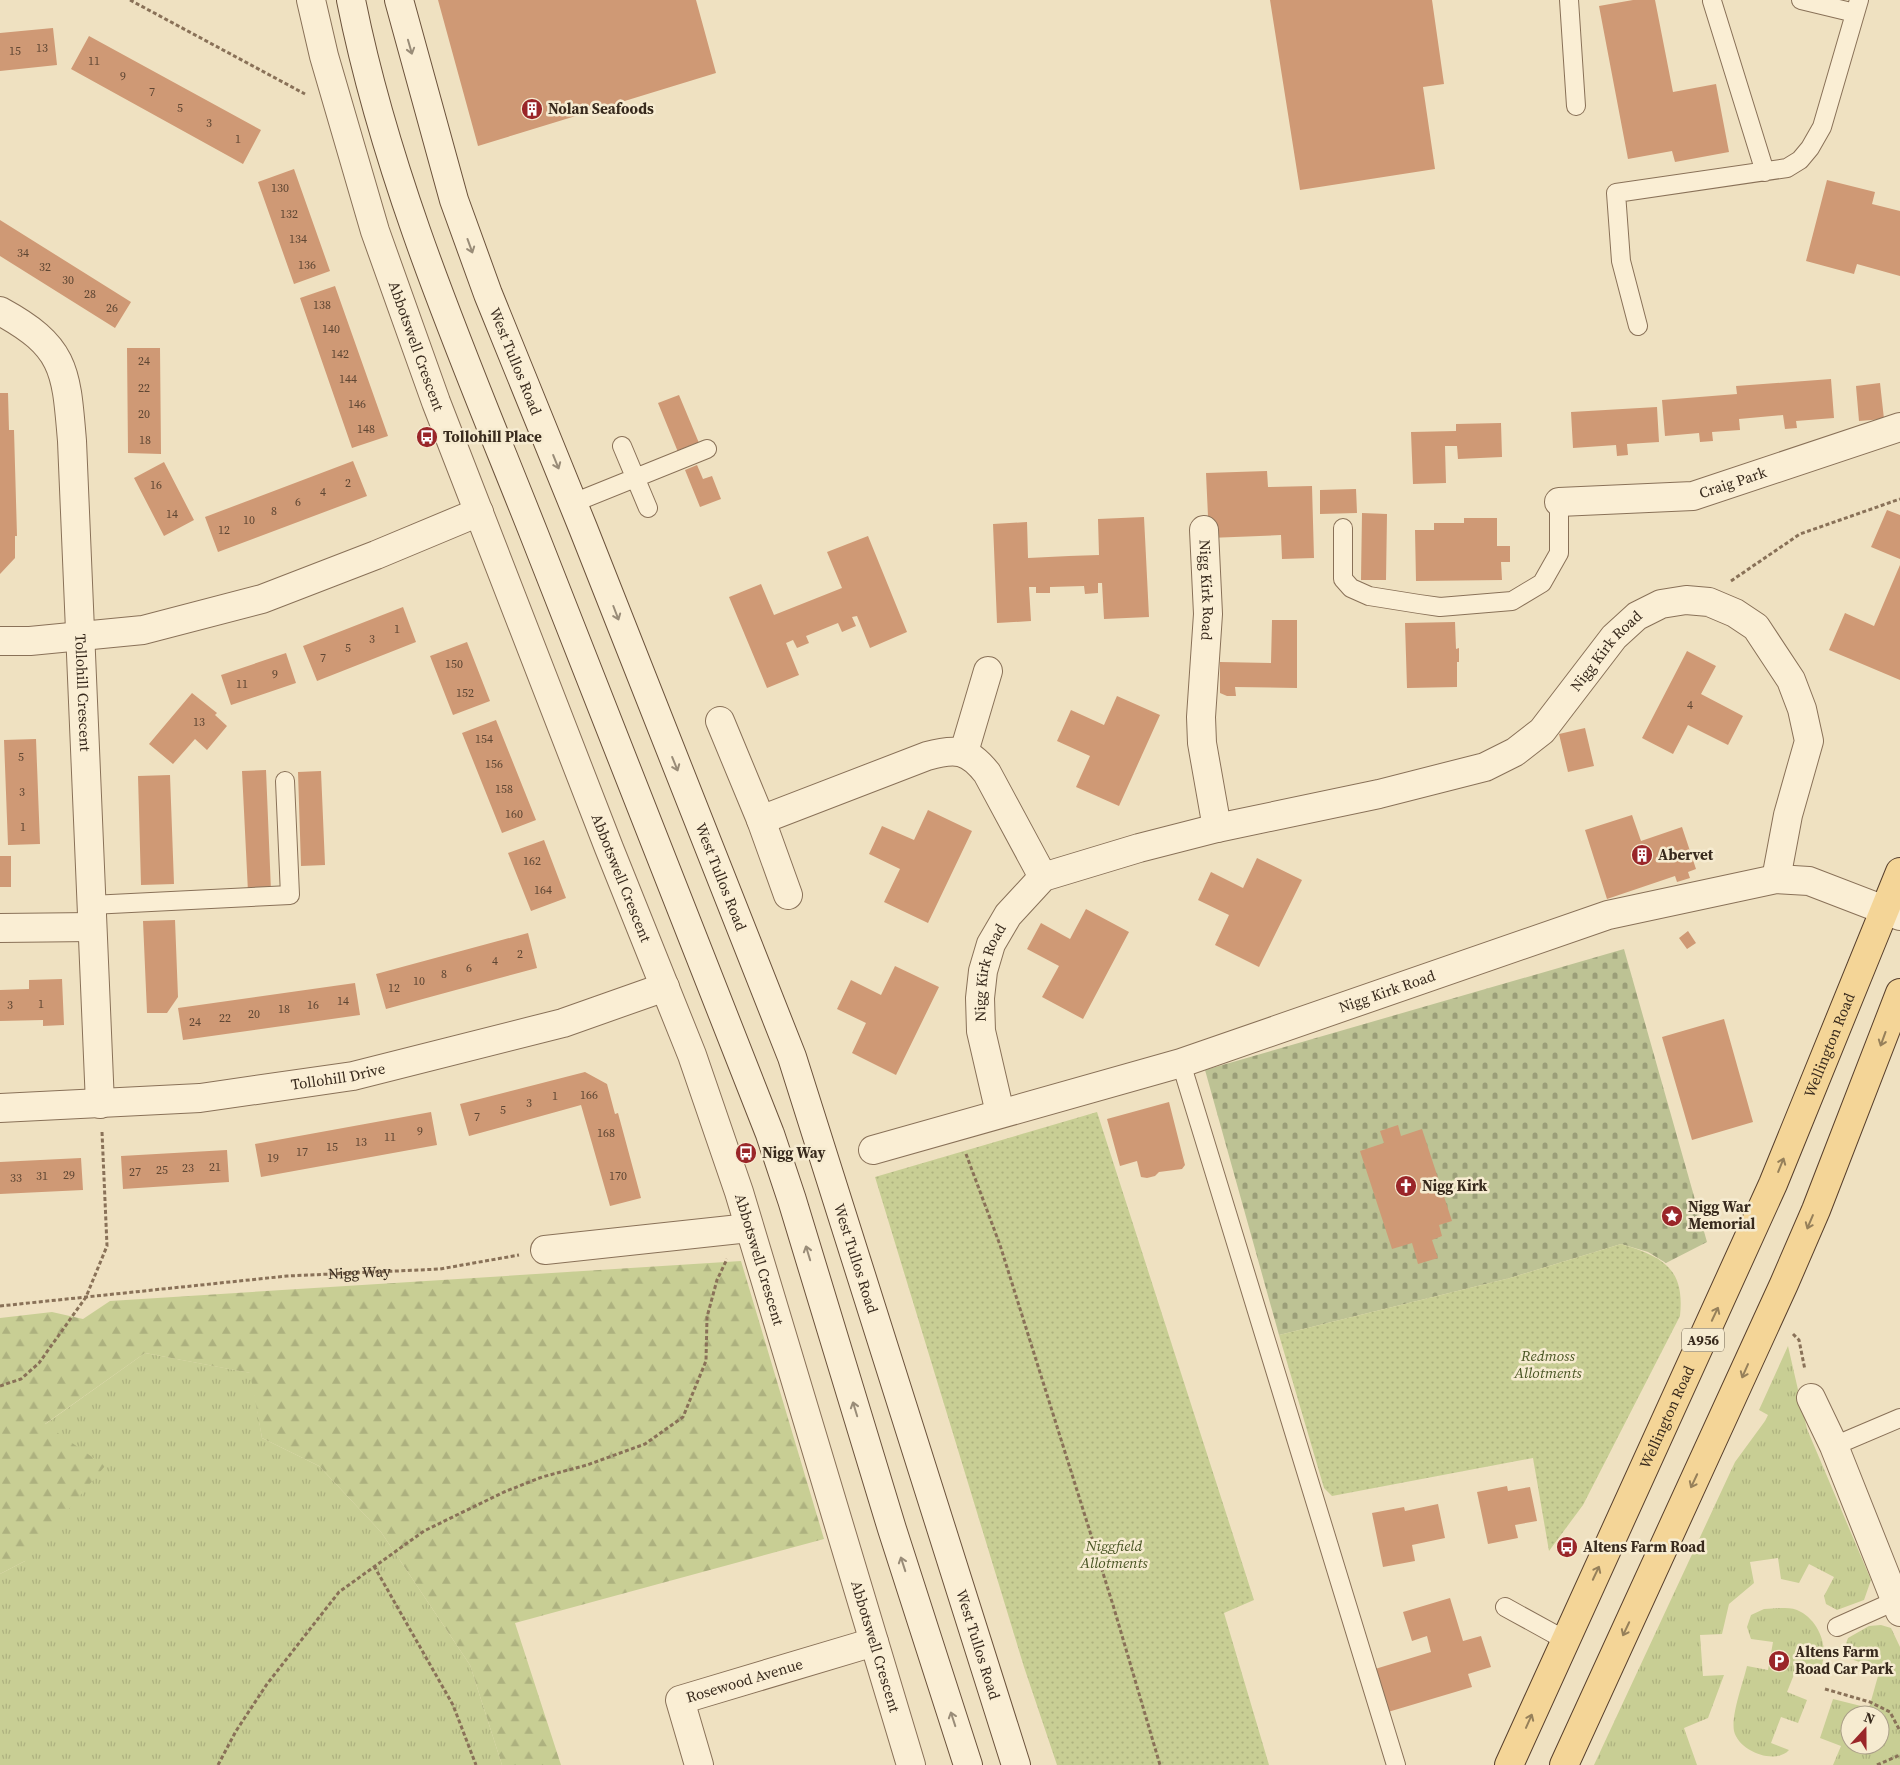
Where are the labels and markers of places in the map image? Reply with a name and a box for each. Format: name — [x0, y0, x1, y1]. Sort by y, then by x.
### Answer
building icon: Nolan Seafoods — [520, 97, 544, 121]
place label: Nolan Seafoods — [548, 98, 654, 119]
bus stop icon: Tollohill Place — [415, 425, 439, 449]
place label: Tollohill Place — [443, 426, 542, 447]
building icon: Abervet — [1630, 843, 1654, 867]
place label: Abervet — [1658, 844, 1714, 865]
bus stop icon: Nigg Way — [734, 1141, 758, 1165]
place label: Nigg Way — [762, 1142, 825, 1163]
church icon: Nigg Kirk — [1394, 1174, 1418, 1198]
place label: Nigg Kirk — [1422, 1175, 1487, 1196]
place label: Nigg War Memorial — [1688, 1196, 1756, 1234]
place icon: Nigg War Memorial — [1660, 1204, 1684, 1228]
bus stop icon: Altens Farm Road — [1555, 1535, 1579, 1559]
place label: Altens Farm Road — [1583, 1536, 1705, 1557]
place label: Altens Farm Road Car Park — [1795, 1641, 1893, 1679]
parking icon: Altens Farm Road Car Park — [1767, 1649, 1791, 1673]

